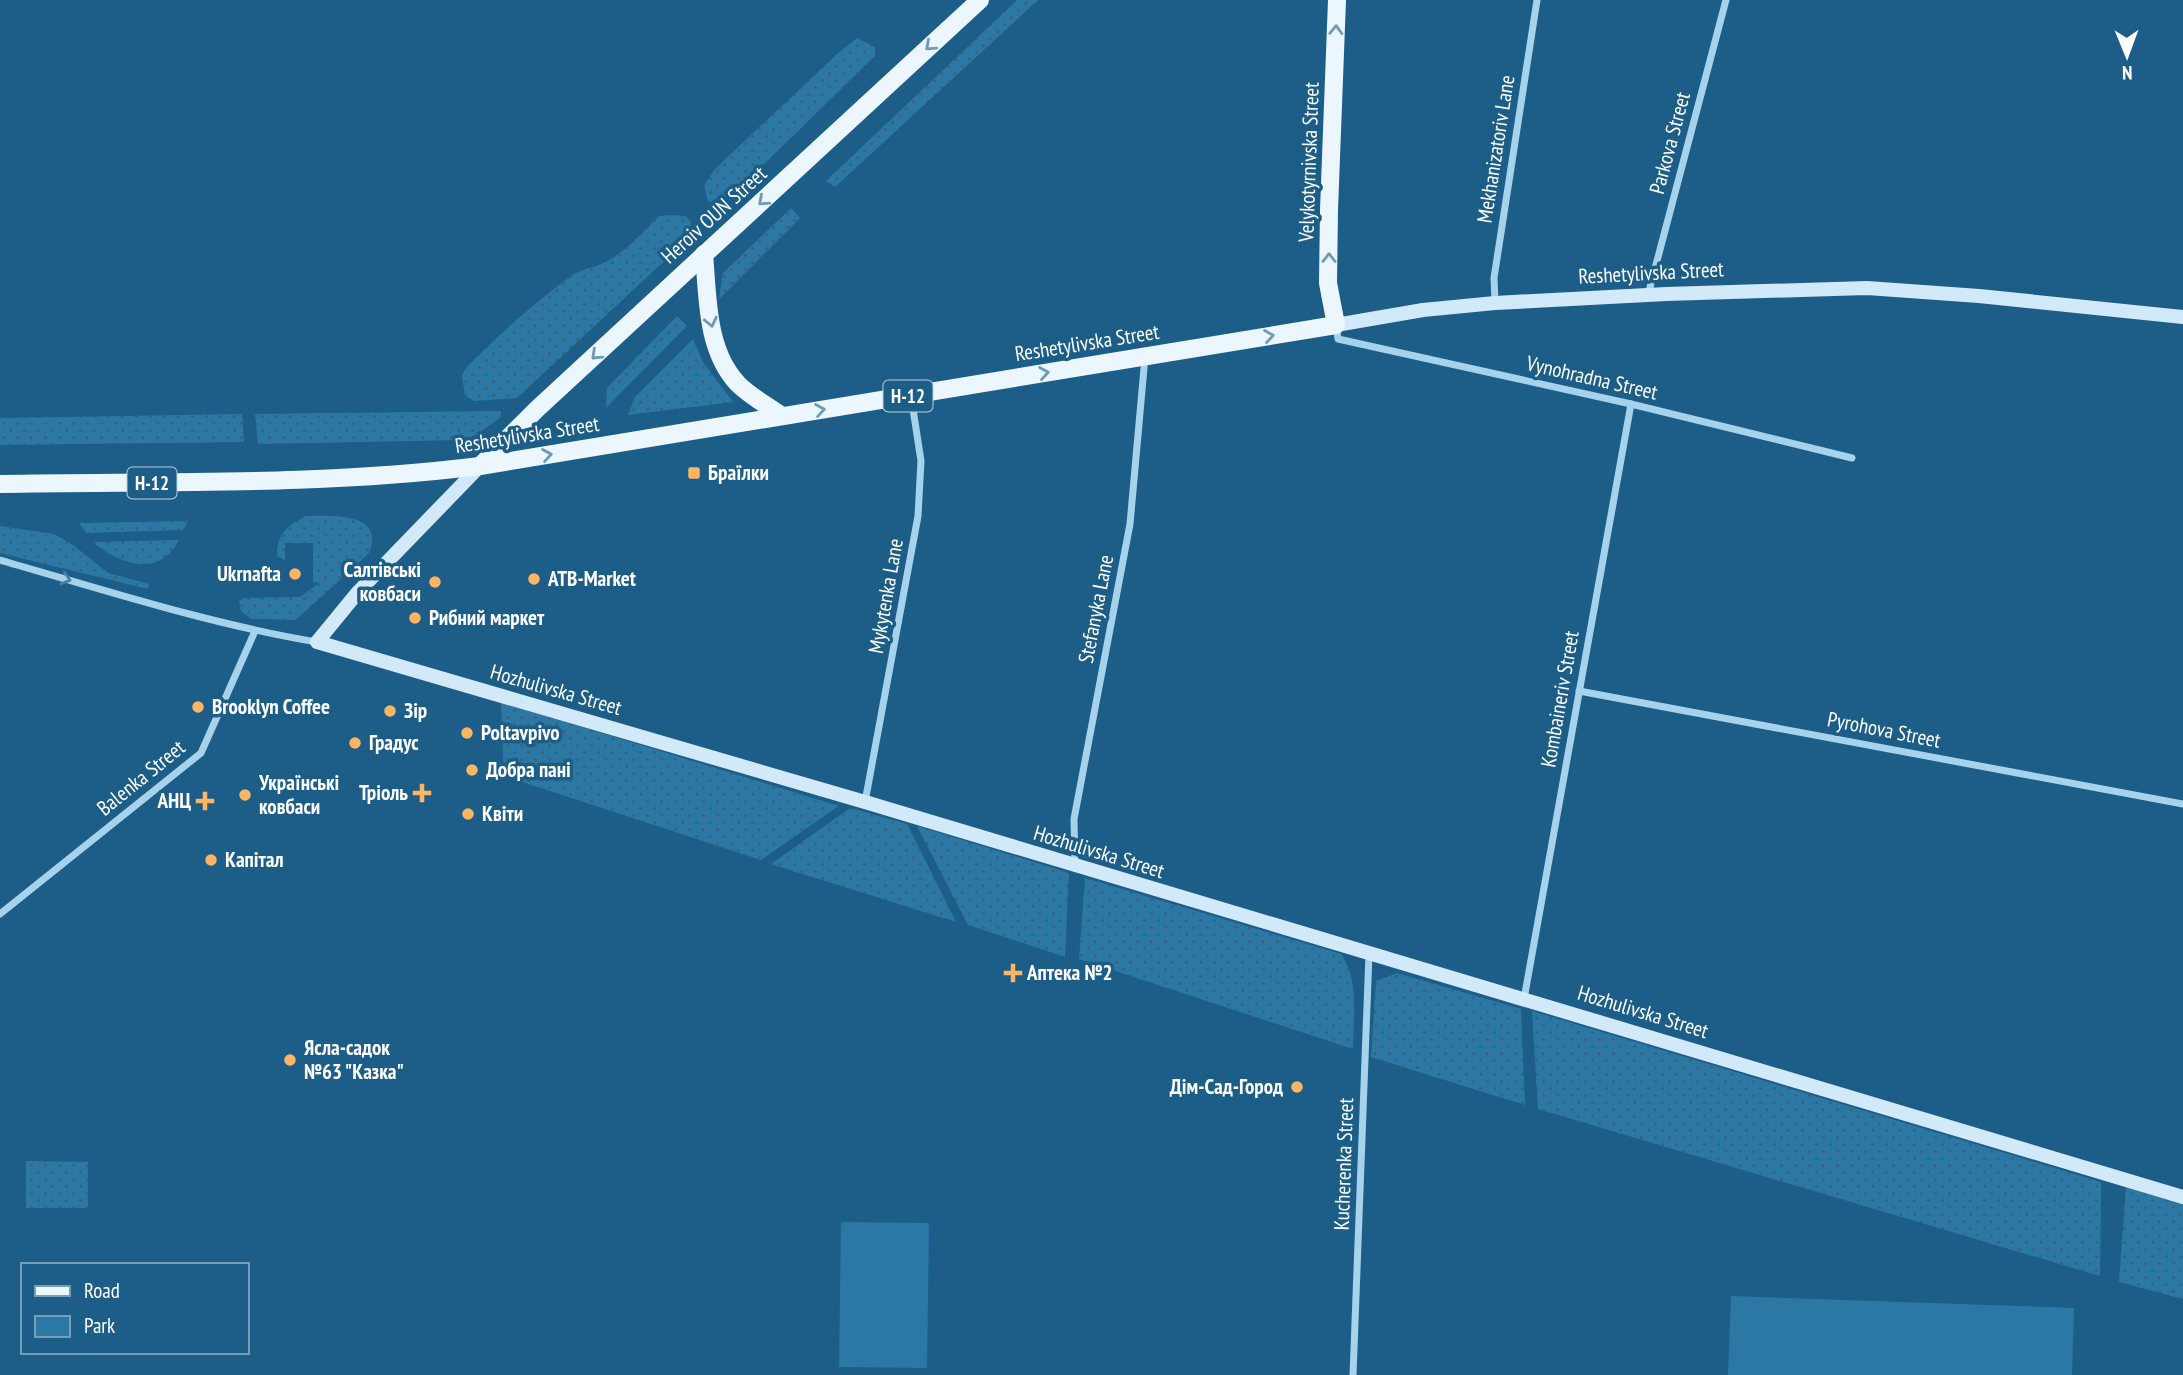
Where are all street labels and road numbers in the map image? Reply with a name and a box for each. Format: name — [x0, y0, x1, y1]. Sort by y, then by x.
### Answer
street label: Mekhanizatoriv Lane — [1470, 73, 1521, 225]
street label: Velykotyrnivska Street — [1292, 81, 1325, 243]
street label: Parkova Street — [1643, 89, 1696, 197]
street label: Heroiv OUN Street — [655, 160, 772, 269]
street label: Reshetylivska Street — [1578, 255, 1725, 290]
street label: Reshetylivska Street — [1013, 318, 1161, 367]
street label: Vynohradna Street — [1523, 349, 1660, 406]
road number: Н-12 — [884, 380, 932, 412]
street label: Reshetylivska Street — [453, 410, 601, 459]
road number: Н-12 — [128, 468, 176, 498]
street label: Mykytenka Lane — [862, 536, 909, 656]
street label: Stefanyka Lane — [1072, 552, 1119, 665]
street label: Kombaineriv Street — [1534, 628, 1585, 769]
street label: Hozhulivska Street — [487, 658, 625, 721]
street label: Pyrohova Street — [1825, 705, 1943, 754]
street label: Balenka Street — [91, 734, 190, 821]
street label: Hozhulivska Street — [1031, 819, 1168, 884]
street label: Hozhulivska Street — [1575, 979, 1712, 1044]
street label: Kucherenka Street — [1328, 1097, 1359, 1231]

